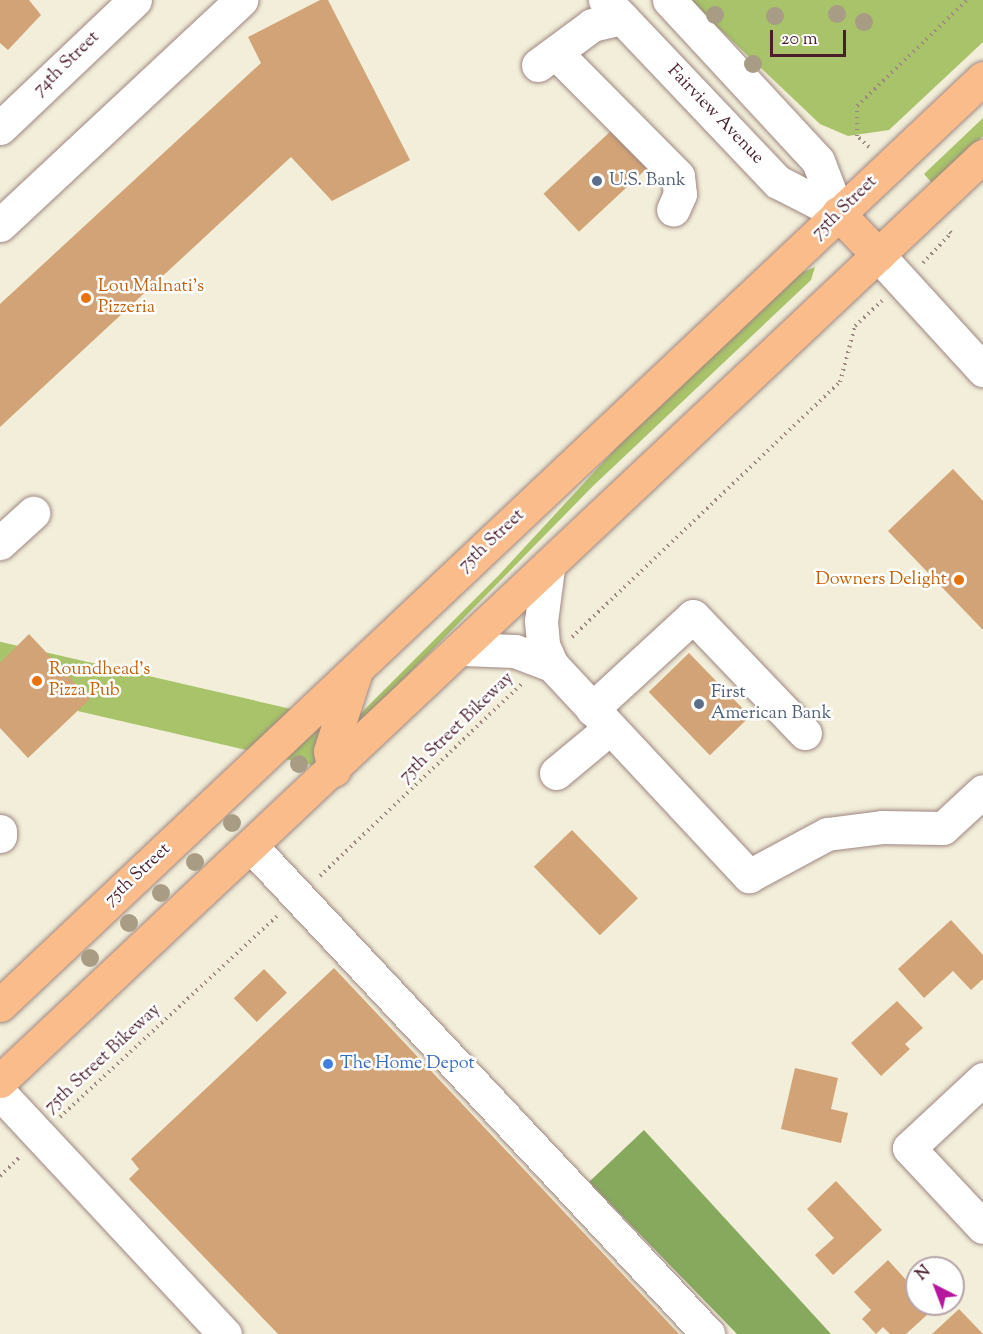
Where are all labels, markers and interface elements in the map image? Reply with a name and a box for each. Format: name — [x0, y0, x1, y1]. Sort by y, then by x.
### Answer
scale bar — [773, 18, 850, 56]
street label: 74th Street — [29, 27, 105, 101]
text: 20 m — [781, 27, 818, 53]
street label: Fairview Avenue — [662, 61, 768, 169]
place label: U.S. Bank — [609, 170, 686, 192]
street label: 75th Street — [808, 172, 882, 244]
marker: U.S. Bank — [590, 174, 604, 188]
place label: Lou Malnati's Pizzeria — [98, 277, 204, 320]
marker: Lou Malnati's Pizzeria — [79, 291, 93, 305]
street label: 75th Street — [455, 505, 529, 577]
place label: Downers Delight — [816, 569, 947, 591]
marker: Downers Delight — [952, 573, 966, 587]
place label: Roundhead's Pizza Pub — [49, 660, 150, 702]
street label: 75th Street Bikeway — [395, 668, 519, 788]
marker: Roundhead's Pizza Pub — [30, 674, 44, 688]
place label: First American Bank — [711, 683, 831, 726]
marker: First American Bank — [692, 697, 706, 711]
street label: 75th Street — [101, 839, 175, 911]
street label: 75th Street Bikeway — [41, 1000, 165, 1118]
place label: The Home Depot — [340, 1053, 475, 1075]
marker: The Home Depot — [321, 1057, 335, 1071]
north arrow — [905, 1256, 965, 1316]
text: N — [912, 1261, 936, 1287]

